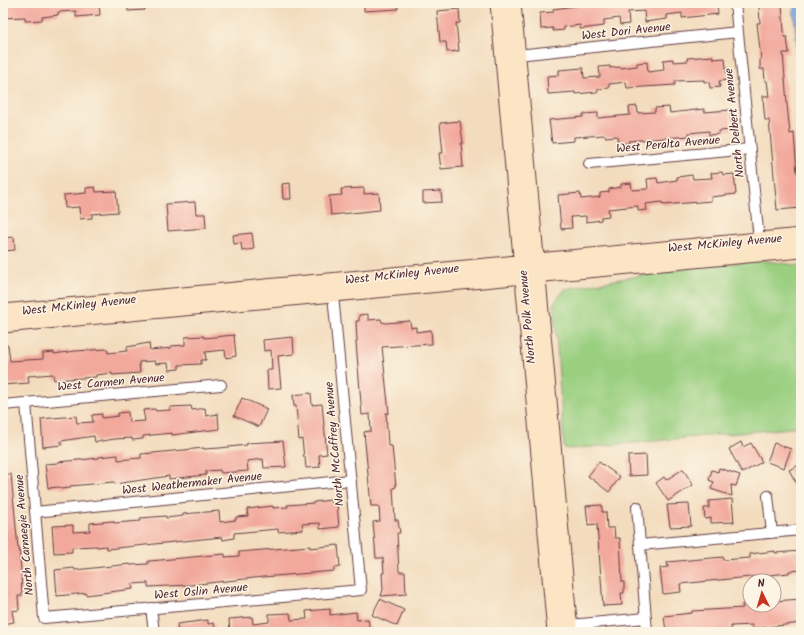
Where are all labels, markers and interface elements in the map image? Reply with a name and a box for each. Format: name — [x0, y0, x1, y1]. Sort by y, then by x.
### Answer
street label: West Dori Avenue — [581, 17, 672, 46]
street label: North Delbert Avenue — [719, 67, 750, 179]
street label: West Peralta Avenue — [615, 130, 721, 159]
street label: West McKinley Avenue — [667, 229, 784, 258]
street label: West McKinley Avenue — [344, 259, 461, 290]
street label: North Polk Avenue — [514, 269, 541, 365]
street label: West McKinley Avenue — [21, 290, 138, 321]
street label: West Carmen Avenue — [57, 368, 166, 397]
street label: North McCaffrey Avenue — [320, 380, 349, 507]
street label: West Weathermaker Avenue — [121, 467, 264, 500]
street label: North Carnaegie Avenue — [10, 473, 39, 596]
north arrow — [742, 573, 782, 613]
text: N — [757, 575, 766, 593]
street label: West Oslin Avenue — [153, 578, 249, 605]

